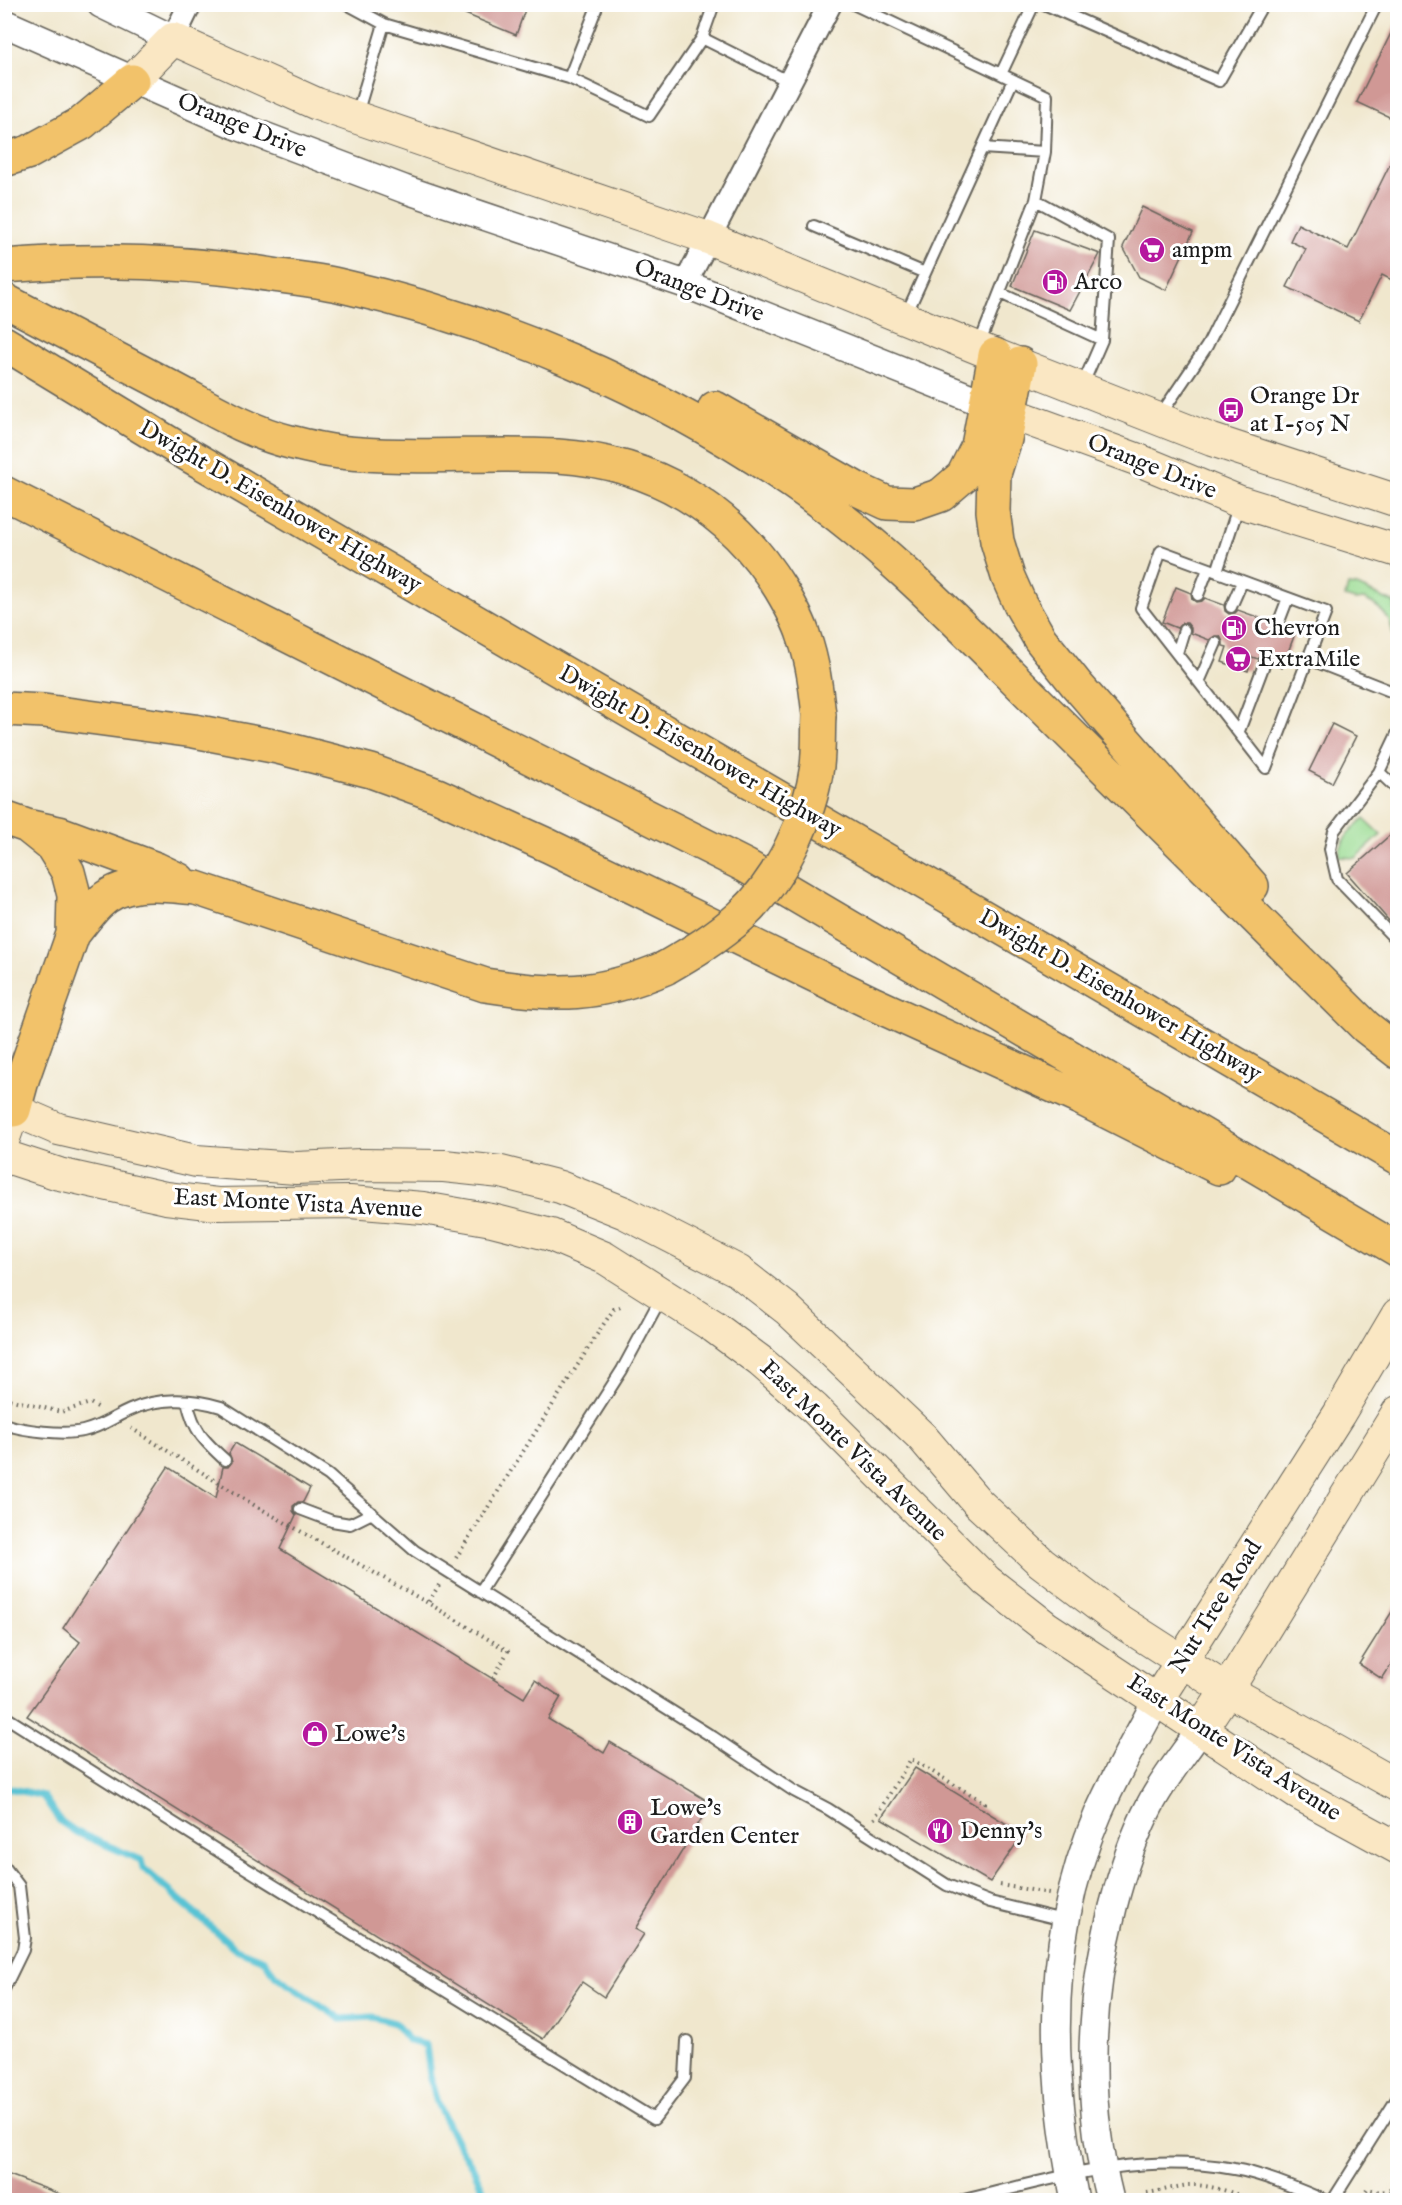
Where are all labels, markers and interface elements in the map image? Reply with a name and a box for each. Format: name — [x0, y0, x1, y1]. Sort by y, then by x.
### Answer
street label: Orange Drive — [173, 86, 311, 166]
supermarket icon: ampm — [1137, 235, 1167, 265]
place label: ampm — [1172, 235, 1232, 266]
street label: Orange Drive — [629, 252, 769, 330]
fuel station icon: Arco — [1040, 267, 1070, 297]
place label: Arco — [1073, 267, 1122, 298]
place label: Orange Dr at I-505 N — [1250, 381, 1359, 440]
bus stop icon: Orange Dr at I-505 N — [1216, 395, 1246, 425]
street label: Dwight D. Eisenhower Highway — [133, 413, 427, 601]
street label: Orange Drive — [1083, 427, 1221, 507]
fuel station icon: Chevron — [1219, 613, 1249, 643]
place label: Chevron — [1254, 613, 1340, 644]
supermarket icon: ExtraMile — [1223, 644, 1253, 674]
place label: ExtraMile — [1258, 644, 1360, 675]
street label: Dwight D. Eisenhower Highway — [553, 658, 847, 846]
street label: Dwight D. Eisenhower Highway — [973, 902, 1267, 1090]
street label: East Monte Vista Avenue — [173, 1182, 423, 1226]
street label: East Monte Vista Avenue — [753, 1353, 953, 1549]
street label: Nut Tree Road — [1163, 1534, 1270, 1680]
street label: East Monte Vista Avenue — [1121, 1667, 1347, 1829]
shop icon: Lowe's — [300, 1719, 330, 1749]
place label: Lowe's — [334, 1719, 406, 1750]
place label: Lowe's Garden Center — [650, 1793, 799, 1852]
building icon: Lowe's Garden Center — [615, 1807, 645, 1837]
restaurant icon: Denny's — [925, 1816, 955, 1846]
place label: Denny's — [960, 1816, 1042, 1847]

